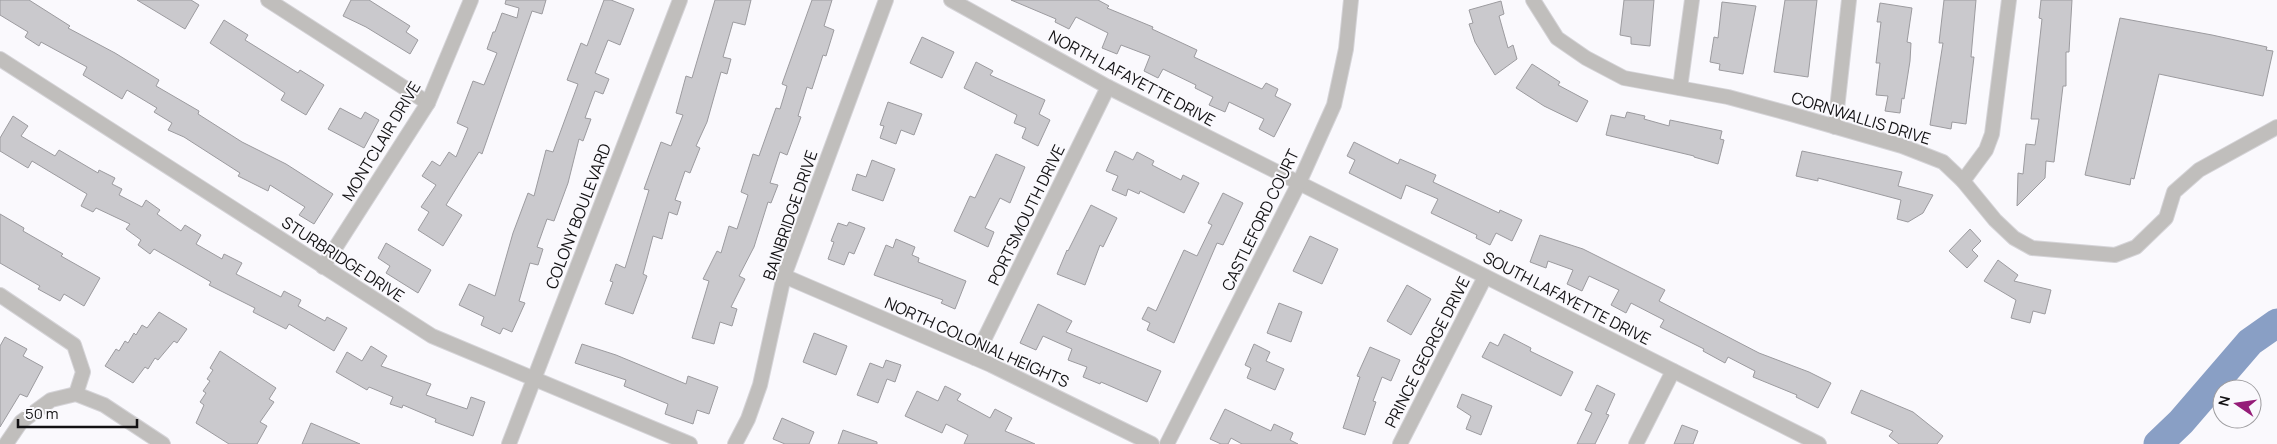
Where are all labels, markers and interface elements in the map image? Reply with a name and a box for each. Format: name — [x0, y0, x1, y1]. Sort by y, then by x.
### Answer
street label: NORTH LAFAYETTE DRIVE — [1045, 25, 1219, 131]
street label: MONTCLAIR DRIVE — [337, 77, 425, 205]
street label: CORNWALLIS DRIVE — [1789, 86, 1933, 150]
street label: COLONY BOULEVARD — [540, 140, 616, 292]
street label: PORTSMOUTH DRIVE — [982, 141, 1070, 289]
street label: CASTLEFORD COURT — [1216, 145, 1304, 295]
street label: BAINBRIDGE DRIVE — [757, 147, 823, 283]
street label: STURBRIDGE DRIVE — [277, 211, 409, 307]
street label: SOUTH LAFAYETTE DRIVE — [1479, 246, 1655, 350]
street label: PRINCE GEORGE DRIVE — [1379, 273, 1475, 431]
street label: NORTH COLONIAL HEIGHTS — [881, 291, 1073, 393]
north arrow — [2212, 379, 2262, 429]
text: N — [2213, 394, 2234, 408]
scale bar — [18, 396, 136, 428]
text: 50 m — [25, 403, 59, 424]

